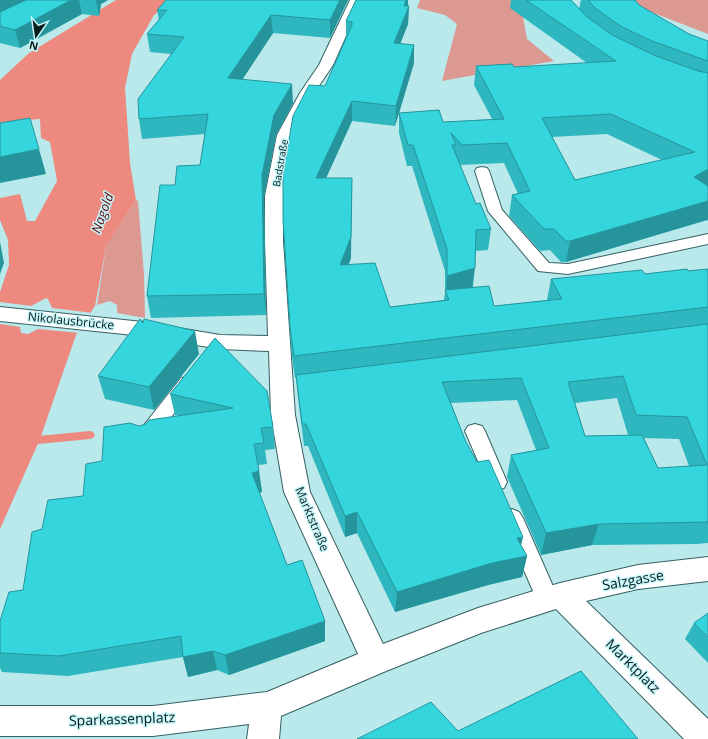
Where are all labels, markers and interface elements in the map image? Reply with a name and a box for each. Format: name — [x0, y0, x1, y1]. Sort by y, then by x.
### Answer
north arrow — [16, 16, 56, 56]
text: N — [28, 38, 40, 55]
street label: Badstraße — [269, 138, 291, 188]
water label: Nagold — [86, 190, 118, 236]
street label: Nikolausbrücke — [27, 308, 115, 334]
street label: Marktstraße — [291, 484, 334, 554]
street label: Salzgasse — [601, 565, 665, 594]
street label: Marktplatz — [602, 634, 665, 697]
street label: Sparkassenplatz — [69, 707, 176, 730]

